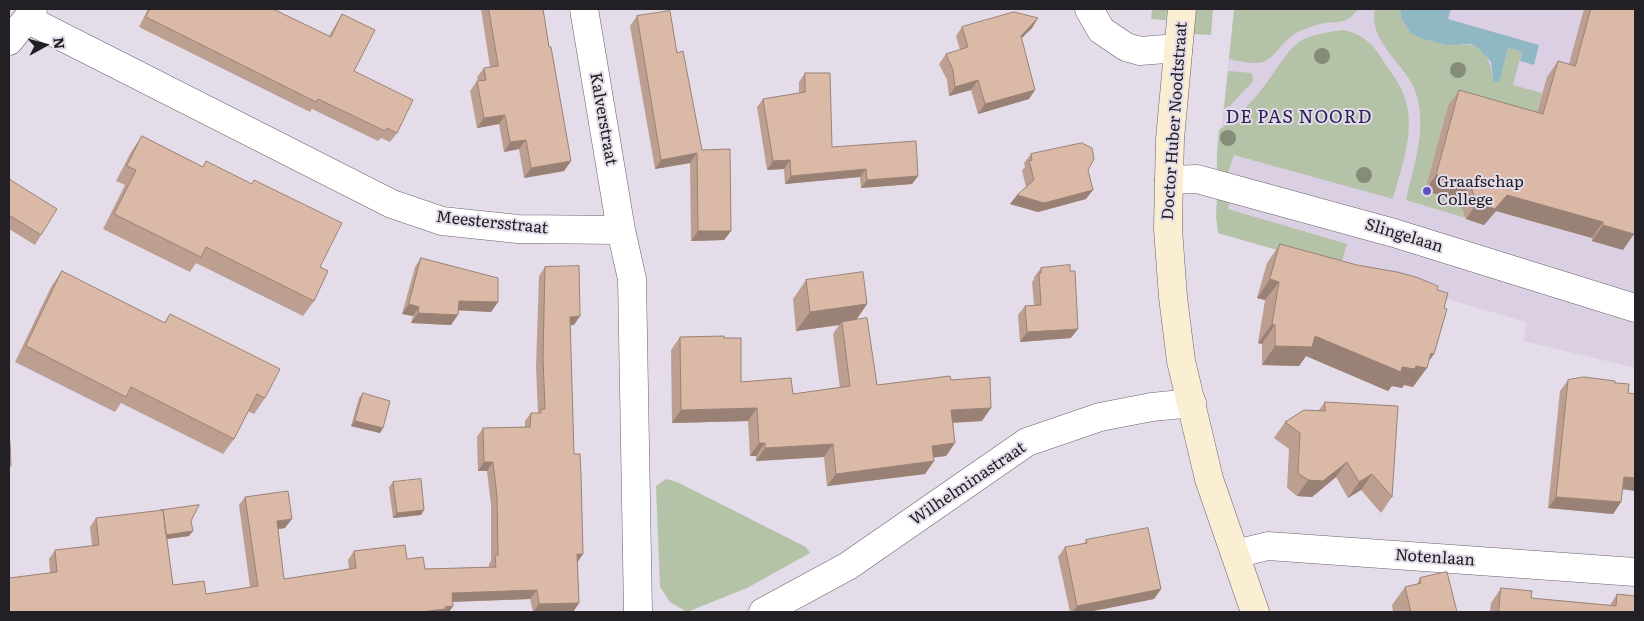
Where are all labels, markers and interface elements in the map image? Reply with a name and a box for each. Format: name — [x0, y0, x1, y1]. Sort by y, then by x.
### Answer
north arrow — [20, 20, 70, 70]
street label: Doctor Huber Noodtstraat — [1158, 21, 1192, 221]
text: N — [49, 36, 71, 50]
street label: Kalverstraat — [585, 71, 621, 167]
district label: DE PAS NOORD — [1224, 107, 1374, 129]
place label: Graafschap College — [1437, 172, 1524, 210]
marker: Graafschap College — [1421, 185, 1433, 197]
street label: Meestersstraat — [435, 208, 549, 238]
street label: Slingelaan — [1363, 215, 1445, 257]
street label: Wilhelminastraat — [906, 438, 1030, 530]
street label: Notenlaan — [1394, 546, 1476, 570]

